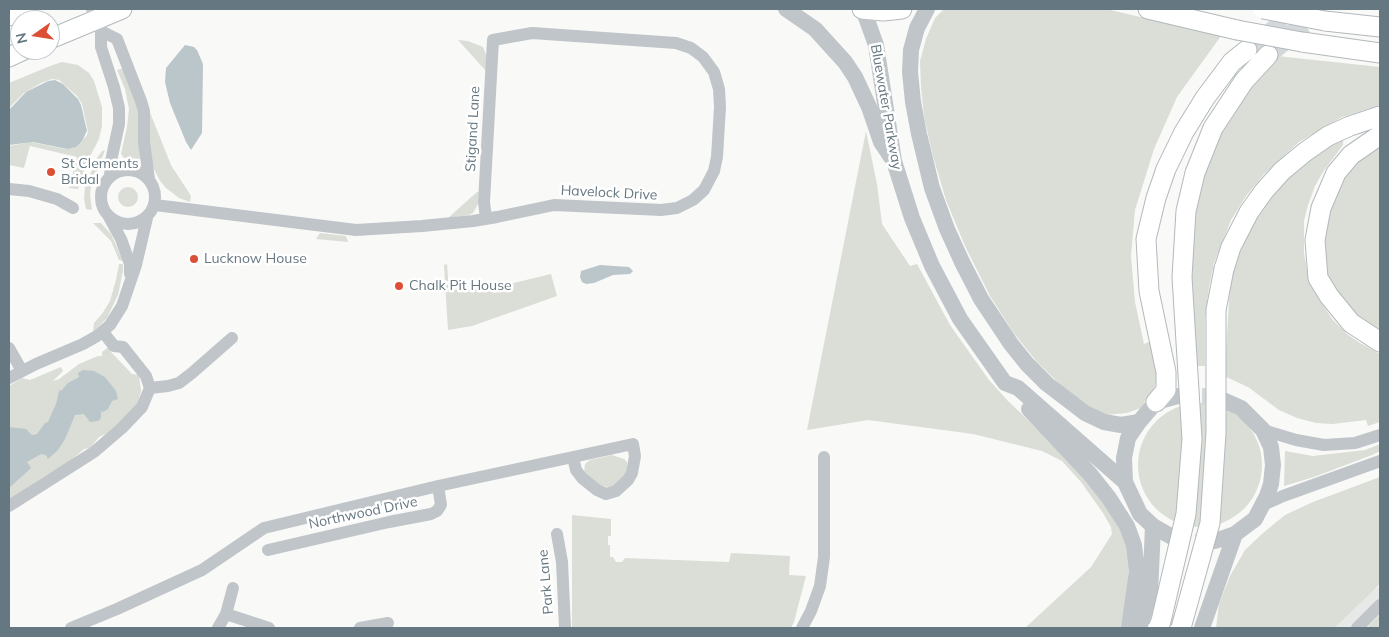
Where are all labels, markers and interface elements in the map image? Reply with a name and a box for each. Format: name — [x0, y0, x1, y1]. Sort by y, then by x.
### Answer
north arrow — [10, 10, 60, 60]
text: N — [11, 31, 31, 45]
street label: Bluewater Parkway — [867, 43, 905, 171]
street label: Stigand Lane — [462, 86, 484, 172]
place label: St Clements Bridal — [61, 156, 139, 188]
marker: St Clements Bridal — [45, 166, 57, 178]
street label: Havelock Drive — [560, 182, 658, 204]
place label: Lucknow House — [204, 251, 307, 267]
marker: Lucknow House — [188, 253, 200, 265]
place label: Chalk Pit House — [409, 278, 512, 294]
marker: Chalk Pit House — [393, 280, 405, 292]
street label: Northwood Drive — [307, 493, 419, 533]
street label: Park Lane — [535, 549, 557, 615]

